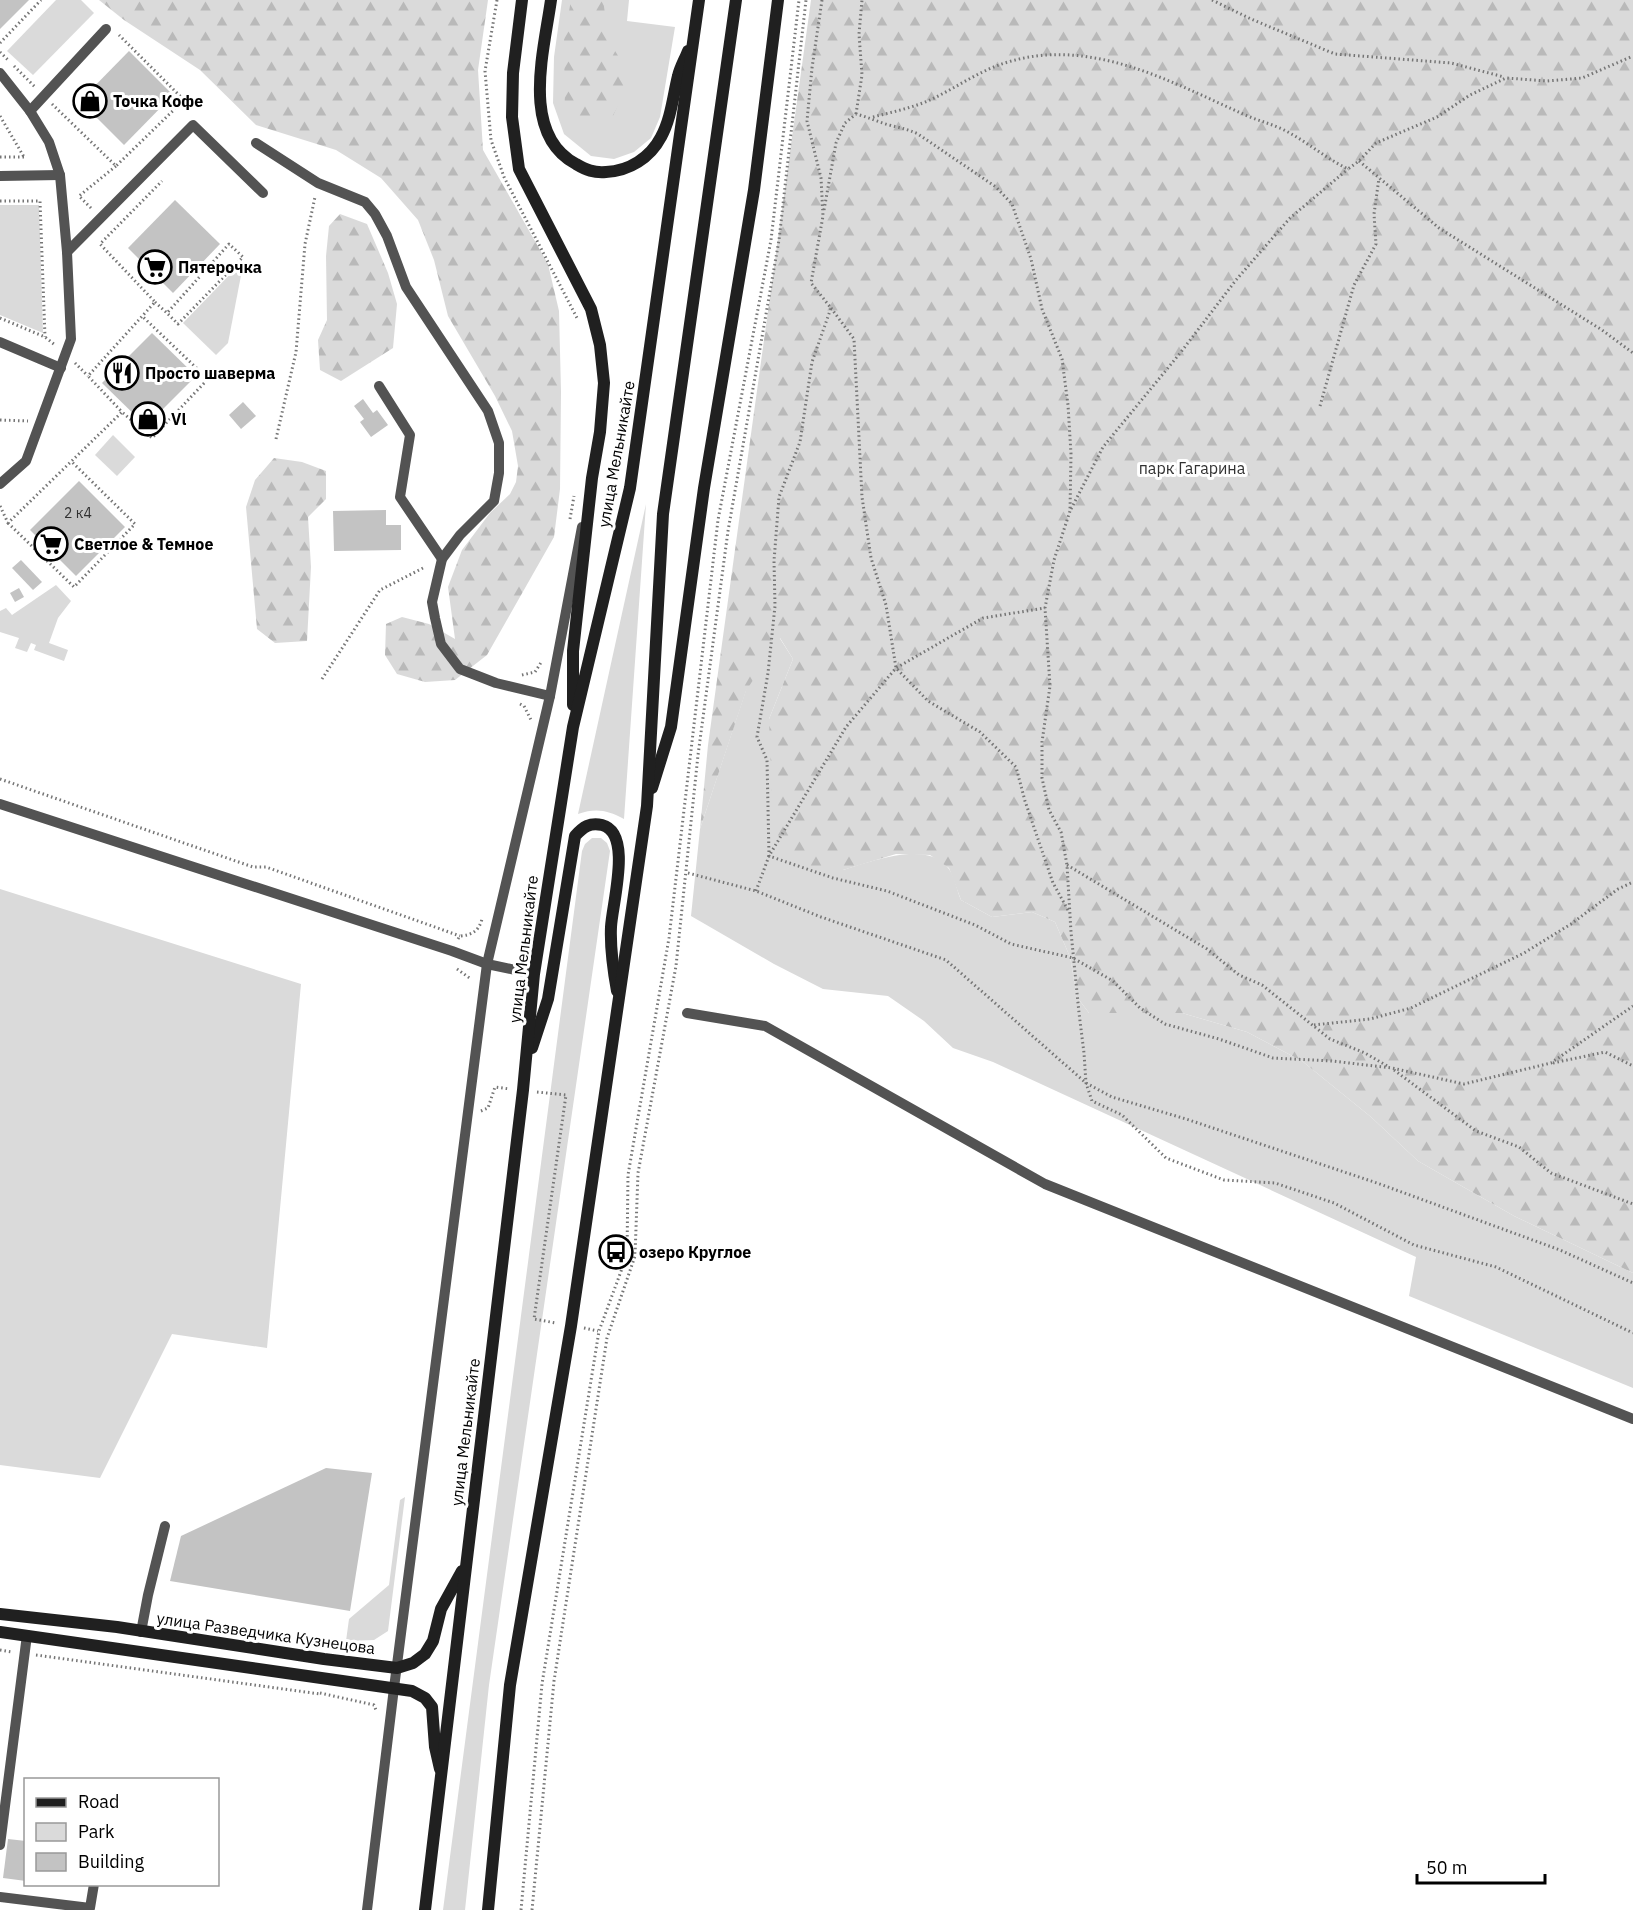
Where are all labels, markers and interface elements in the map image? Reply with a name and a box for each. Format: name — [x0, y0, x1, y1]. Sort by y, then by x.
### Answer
shop icon: Точка Кофе — [72, 83, 108, 119]
place label: Точка Кофе — [113, 91, 203, 111]
supermarket icon: Пятерочка — [137, 249, 173, 285]
place label: Пятерочка — [178, 257, 262, 277]
restaurant icon: Просто шаверма — [104, 355, 140, 391]
place label: Просто шаверма — [145, 363, 275, 383]
street label: улица Мельникайте — [593, 379, 639, 529]
shop icon: Vl — [130, 401, 166, 437]
place label: Vl — [171, 409, 186, 429]
park label: парк Гагарина — [1139, 458, 1246, 478]
house number: 2 к4 — [64, 504, 92, 522]
supermarket icon: Светлое & Темное — [33, 526, 69, 562]
place label: Светлое & Темное — [74, 534, 213, 554]
street label: улица Мельникайте — [504, 874, 542, 1024]
bus stop icon: озеро Круглое — [598, 1234, 634, 1270]
place label: озеро Круглое — [639, 1242, 751, 1262]
street label: улица Мельникайте — [446, 1357, 484, 1507]
street label: улица Разведчика Кузнецова — [155, 1608, 377, 1658]
legend — [24, 1778, 219, 1886]
text: Road — [78, 1790, 119, 1813]
text: Park — [78, 1820, 115, 1843]
scale bar — [1417, 1847, 1544, 1885]
text: Building — [78, 1850, 145, 1873]
text: 50 m — [1426, 1856, 1468, 1879]

